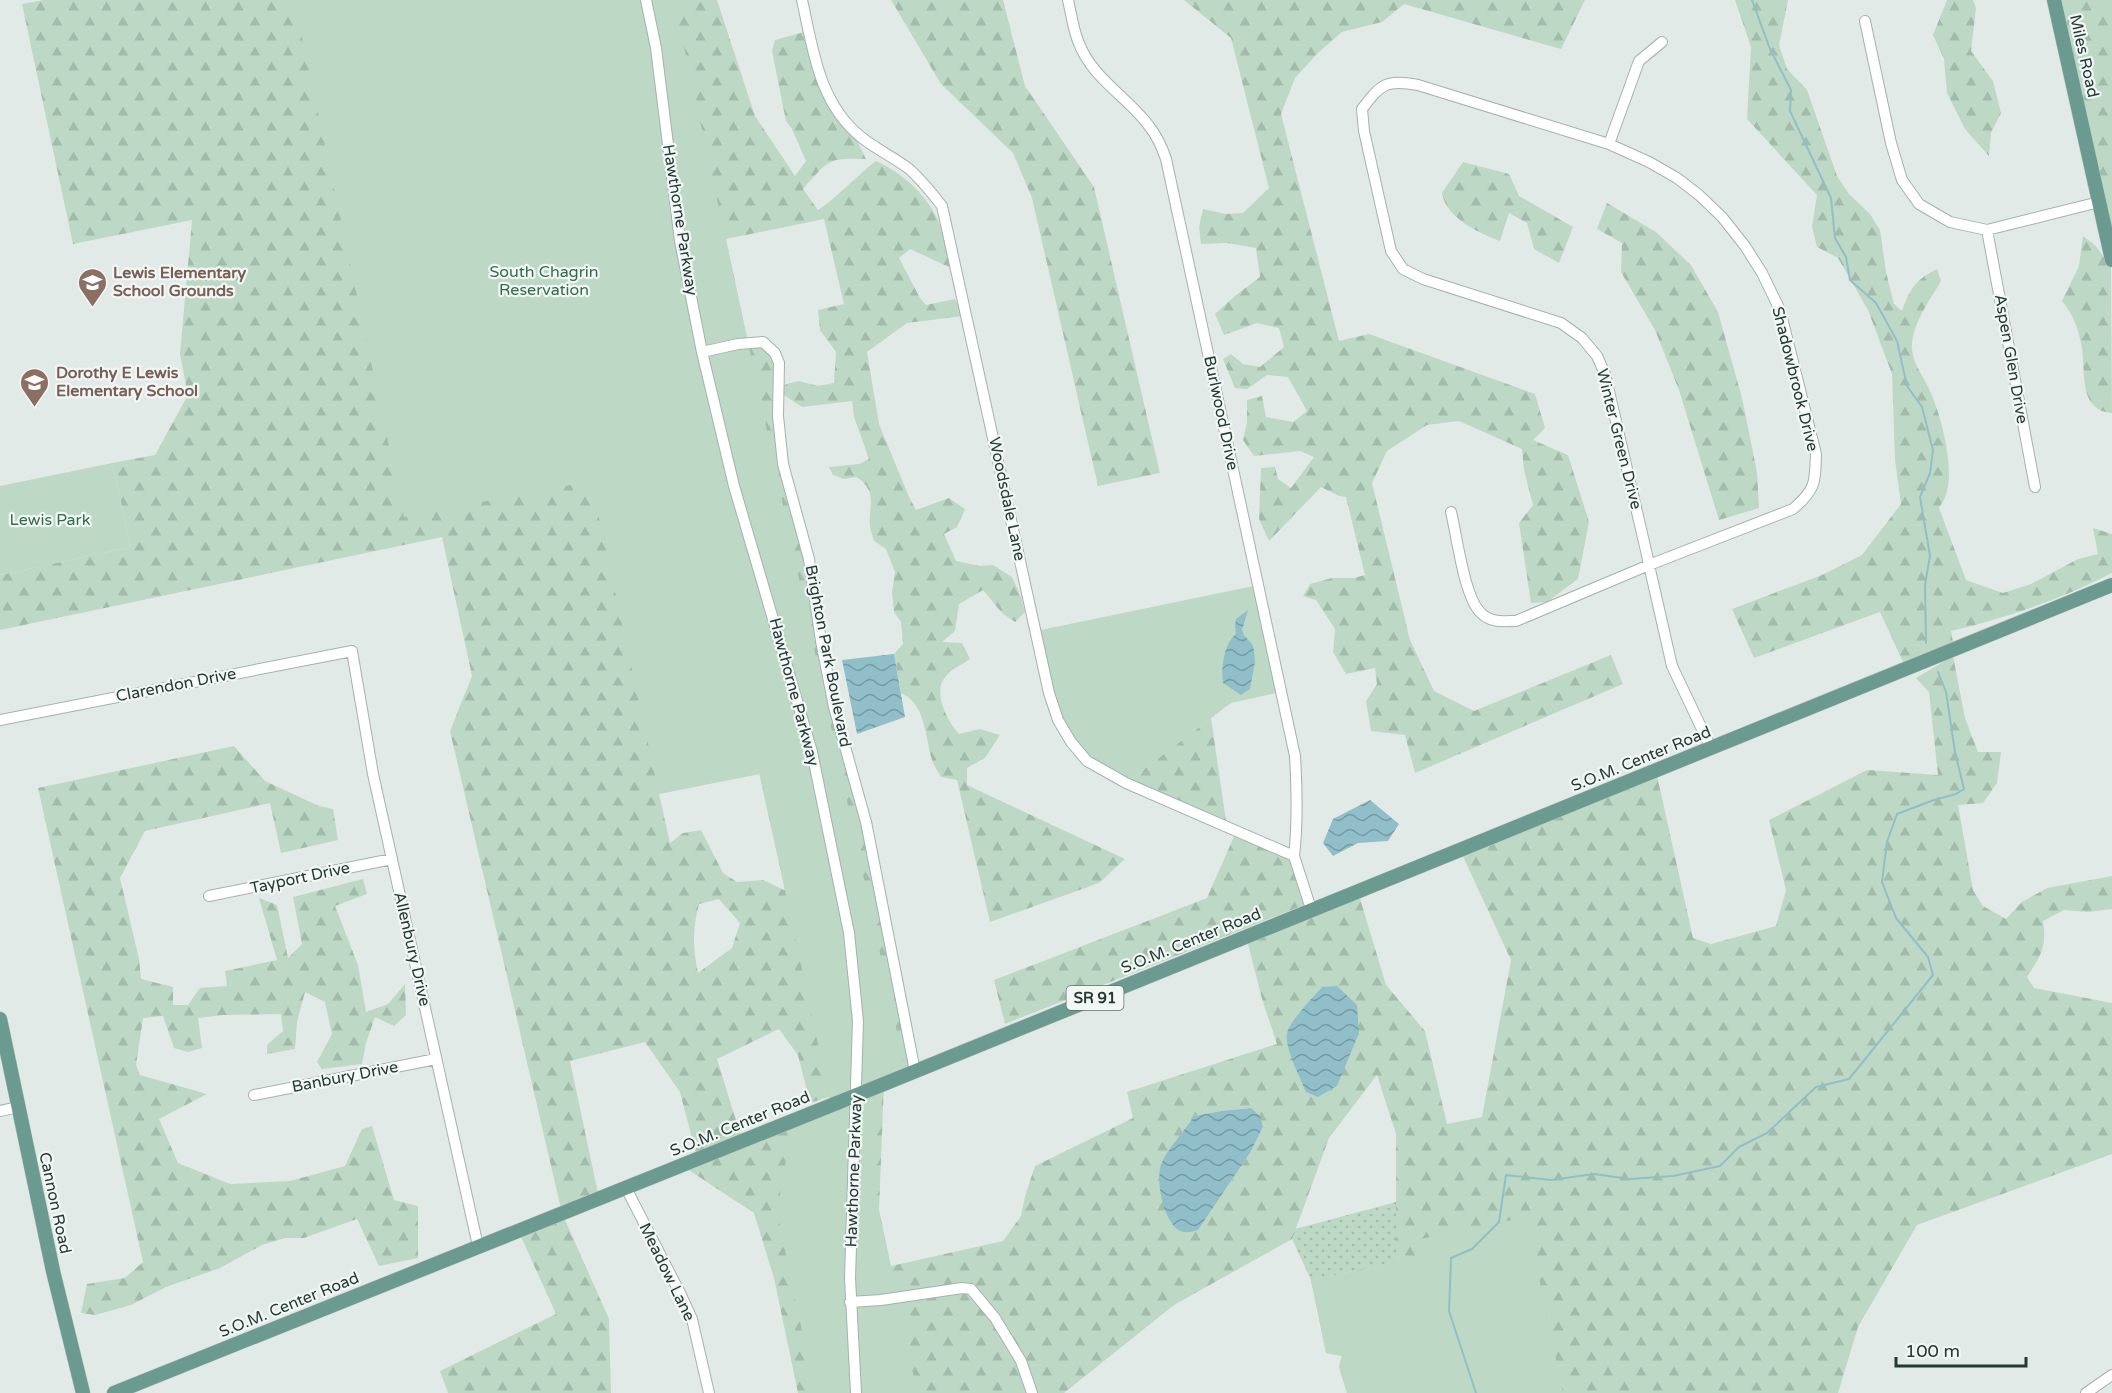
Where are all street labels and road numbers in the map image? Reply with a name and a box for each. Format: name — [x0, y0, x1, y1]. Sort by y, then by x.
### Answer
street label: Miles Road — [2065, 13, 2103, 99]
street label: Hawthorne Parkway — [658, 143, 702, 297]
street label: Aspen Glen Drive — [1990, 293, 2032, 425]
street label: Shadowbrook Drive — [1767, 304, 1823, 454]
street label: Burlwood Drive — [1199, 354, 1243, 472]
street label: Winter Green Drive — [1592, 367, 1646, 511]
street label: Woodsdale Lane — [984, 435, 1030, 563]
street label: Brighton Park Boulevard — [800, 563, 856, 749]
street label: Hawthorne Parkway — [765, 616, 824, 769]
street label: Clarendon Drive — [114, 664, 238, 706]
street label: S.O.M. Center Road — [1568, 722, 1714, 796]
street label: Tayport Drive — [248, 858, 352, 898]
street label: Allenbury Drive — [389, 890, 435, 1008]
street label: S.O.M. Center Road — [1118, 904, 1264, 978]
road number: SR 91 — [1066, 986, 1124, 1010]
street label: Banbury Drive — [290, 1057, 400, 1097]
street label: S.O.M. Center Road — [667, 1087, 813, 1161]
street label: Hawthorne Parkway — [841, 1094, 867, 1248]
street label: Cannon Road — [34, 1150, 76, 1256]
street label: Meadow Lane — [635, 1220, 699, 1324]
street label: S.O.M. Center Road — [216, 1268, 362, 1342]

